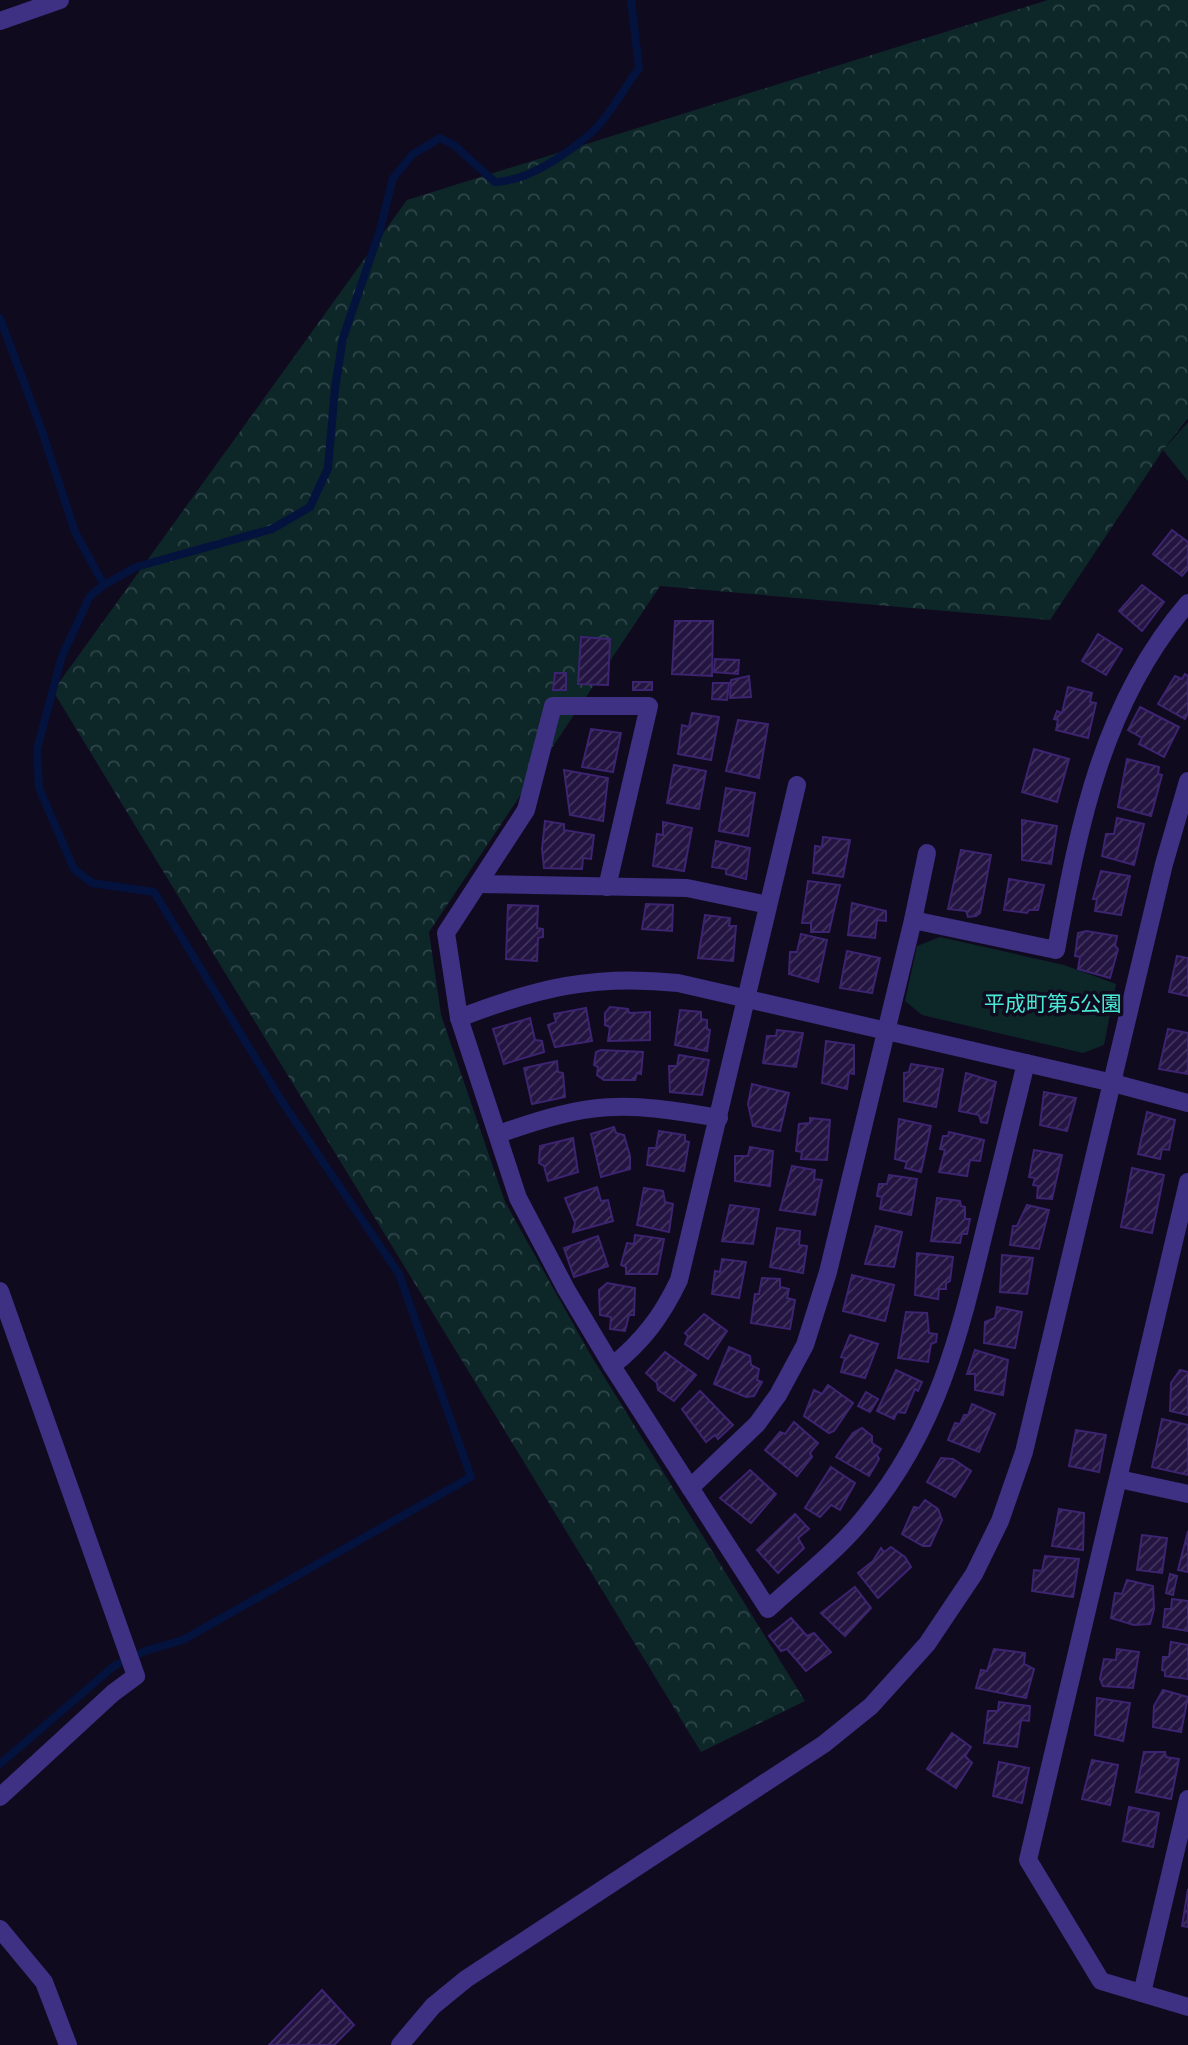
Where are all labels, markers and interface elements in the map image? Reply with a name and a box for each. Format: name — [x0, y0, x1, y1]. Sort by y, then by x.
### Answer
park label: 平成町第５公園 — [984, 989, 1122, 1019]

